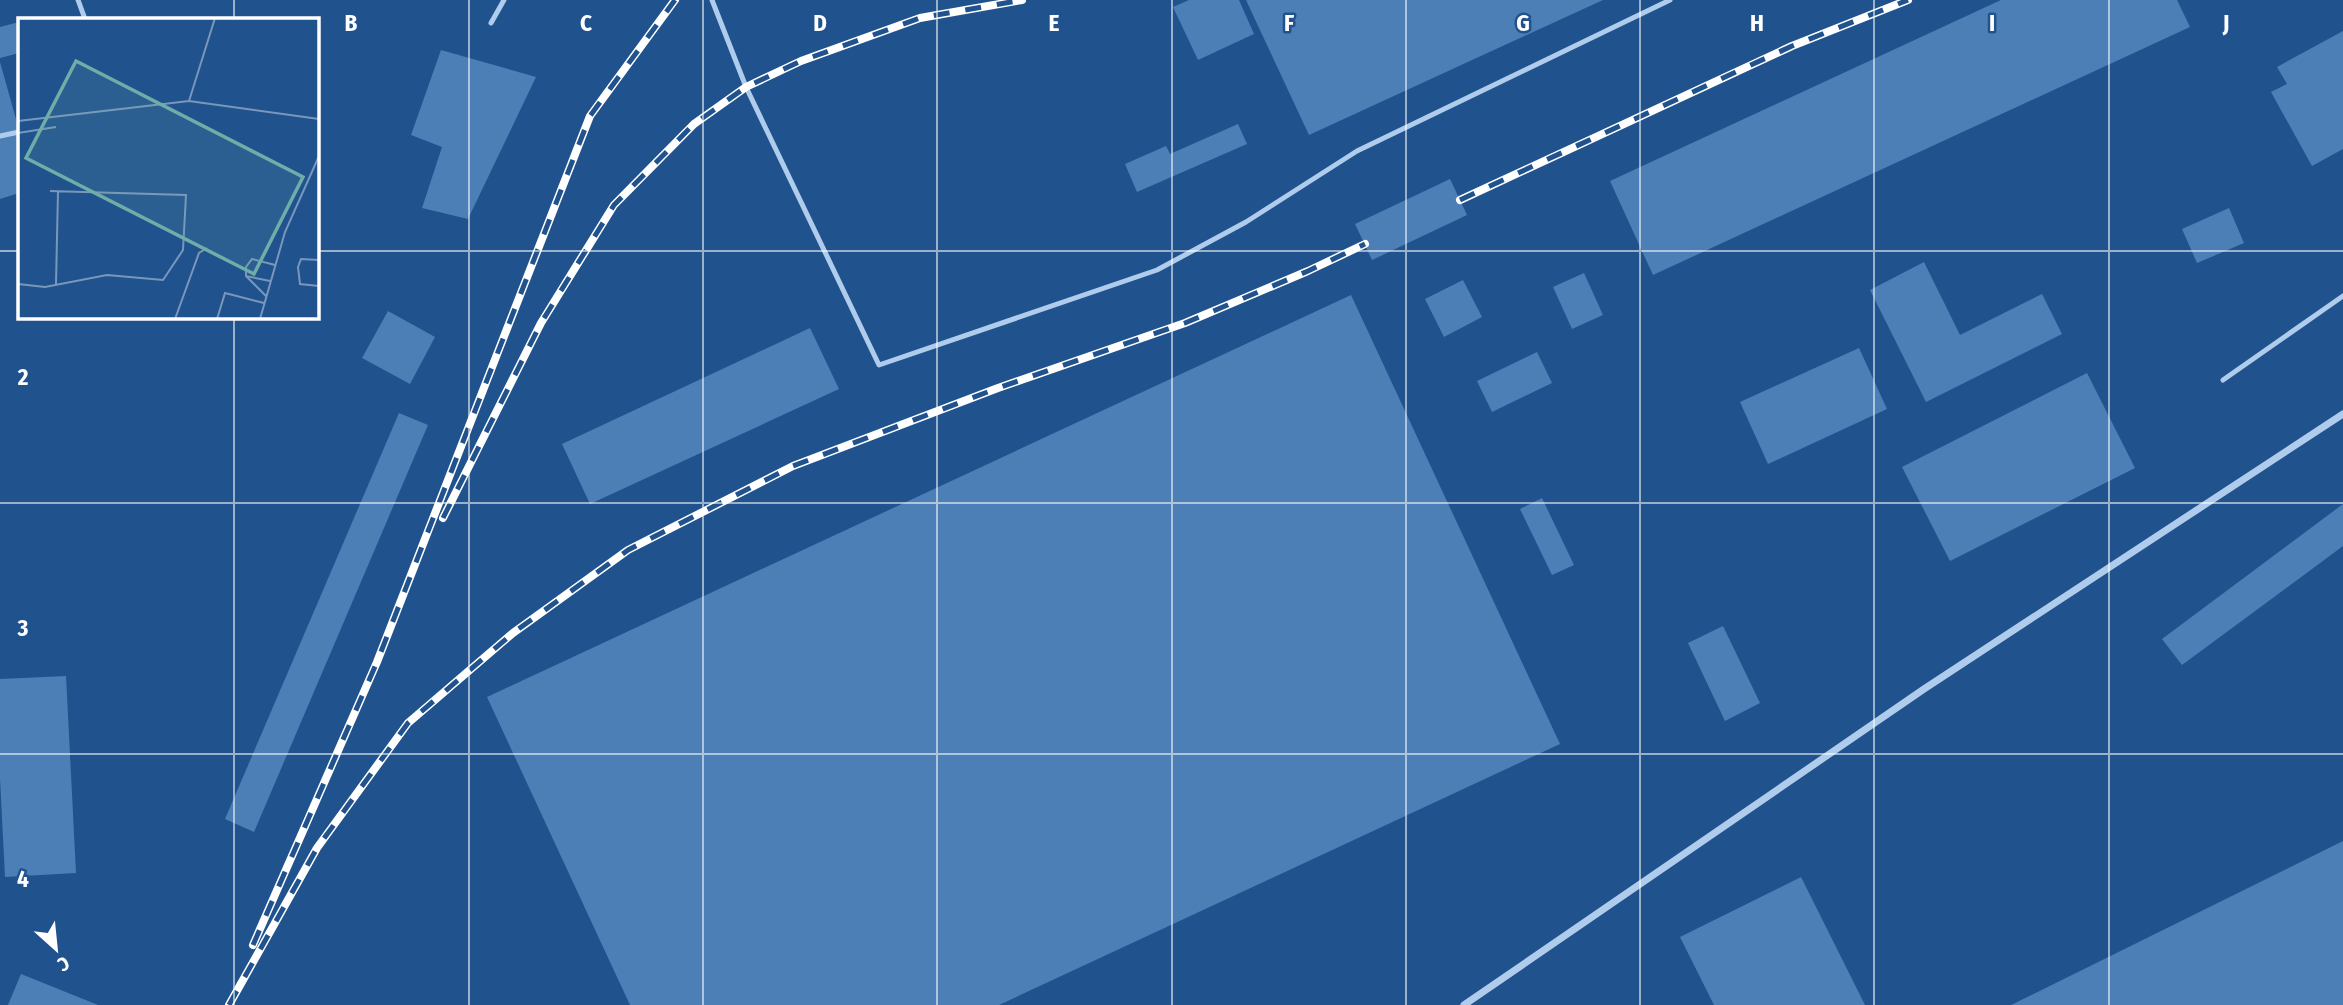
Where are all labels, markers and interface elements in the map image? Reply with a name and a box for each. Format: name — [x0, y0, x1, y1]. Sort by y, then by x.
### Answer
text: B — [345, 9, 358, 37]
text: C — [580, 9, 592, 37]
text: D — [813, 9, 827, 37]
text: E — [1049, 9, 1060, 37]
text: F — [1284, 9, 1294, 37]
text: G — [1516, 9, 1530, 37]
text: H — [1750, 9, 1764, 37]
text: I — [1989, 9, 1995, 37]
text: J — [2222, 9, 2229, 37]
inset map — [18, 18, 318, 318]
text: 2 — [17, 363, 29, 391]
text: 3 — [17, 614, 29, 642]
text: 4 — [17, 865, 29, 893]
north arrow — [21, 914, 91, 984]
text: С — [54, 951, 73, 976]

